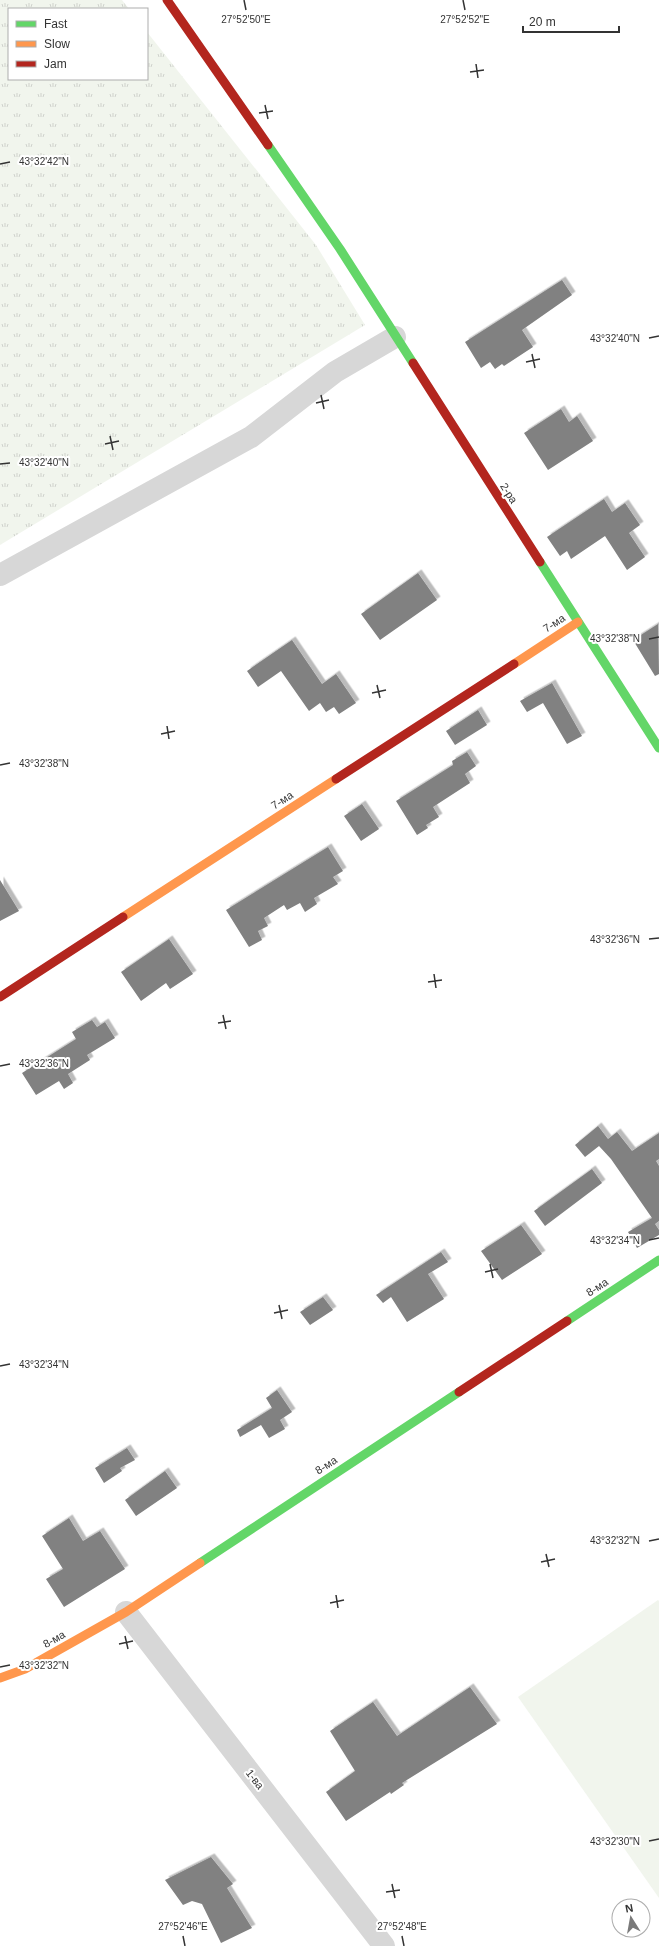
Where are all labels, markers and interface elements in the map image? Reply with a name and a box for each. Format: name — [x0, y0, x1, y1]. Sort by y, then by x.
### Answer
legend — [8, 8, 148, 80]
scale bar — [523, 8, 619, 34]
text: 27°52'50"E — [221, 14, 271, 25]
text: 27°52'52"E — [440, 14, 490, 25]
text: 20 m — [529, 15, 556, 29]
text: Fast — [44, 17, 68, 31]
text: Slow — [44, 37, 70, 51]
text: Jam — [44, 57, 67, 71]
text: 43°32'42"N — [19, 156, 69, 167]
text: 43°32'40"N — [590, 333, 640, 344]
text: 43°32'40"N — [19, 457, 69, 468]
street label: 2-ра — [498, 480, 521, 506]
street label: 7-ма — [541, 611, 568, 634]
text: 43°32'38"N — [590, 633, 640, 644]
text: 43°32'38"N — [19, 758, 69, 769]
street label: 7-ма — [269, 788, 296, 811]
text: 43°32'36"N — [590, 934, 640, 945]
text: 43°32'36"N — [19, 1058, 69, 1069]
text: 43°32'34"N — [590, 1235, 640, 1246]
street label: 8-ма — [584, 1275, 611, 1298]
text: 43°32'34"N — [19, 1359, 69, 1370]
street label: 8-ма — [313, 1453, 340, 1476]
text: 43°32'32"N — [590, 1535, 640, 1546]
street label: 8-ма — [41, 1628, 68, 1650]
text: 43°32'32"N — [19, 1660, 69, 1671]
street label: 1-ва — [244, 1767, 267, 1792]
text: 43°32'30"N — [590, 1836, 640, 1847]
north arrow — [611, 1898, 651, 1938]
text: N — [624, 1902, 634, 1915]
text: 27°52'46"E — [158, 1921, 208, 1932]
text: 27°52'48"E — [377, 1921, 427, 1932]

